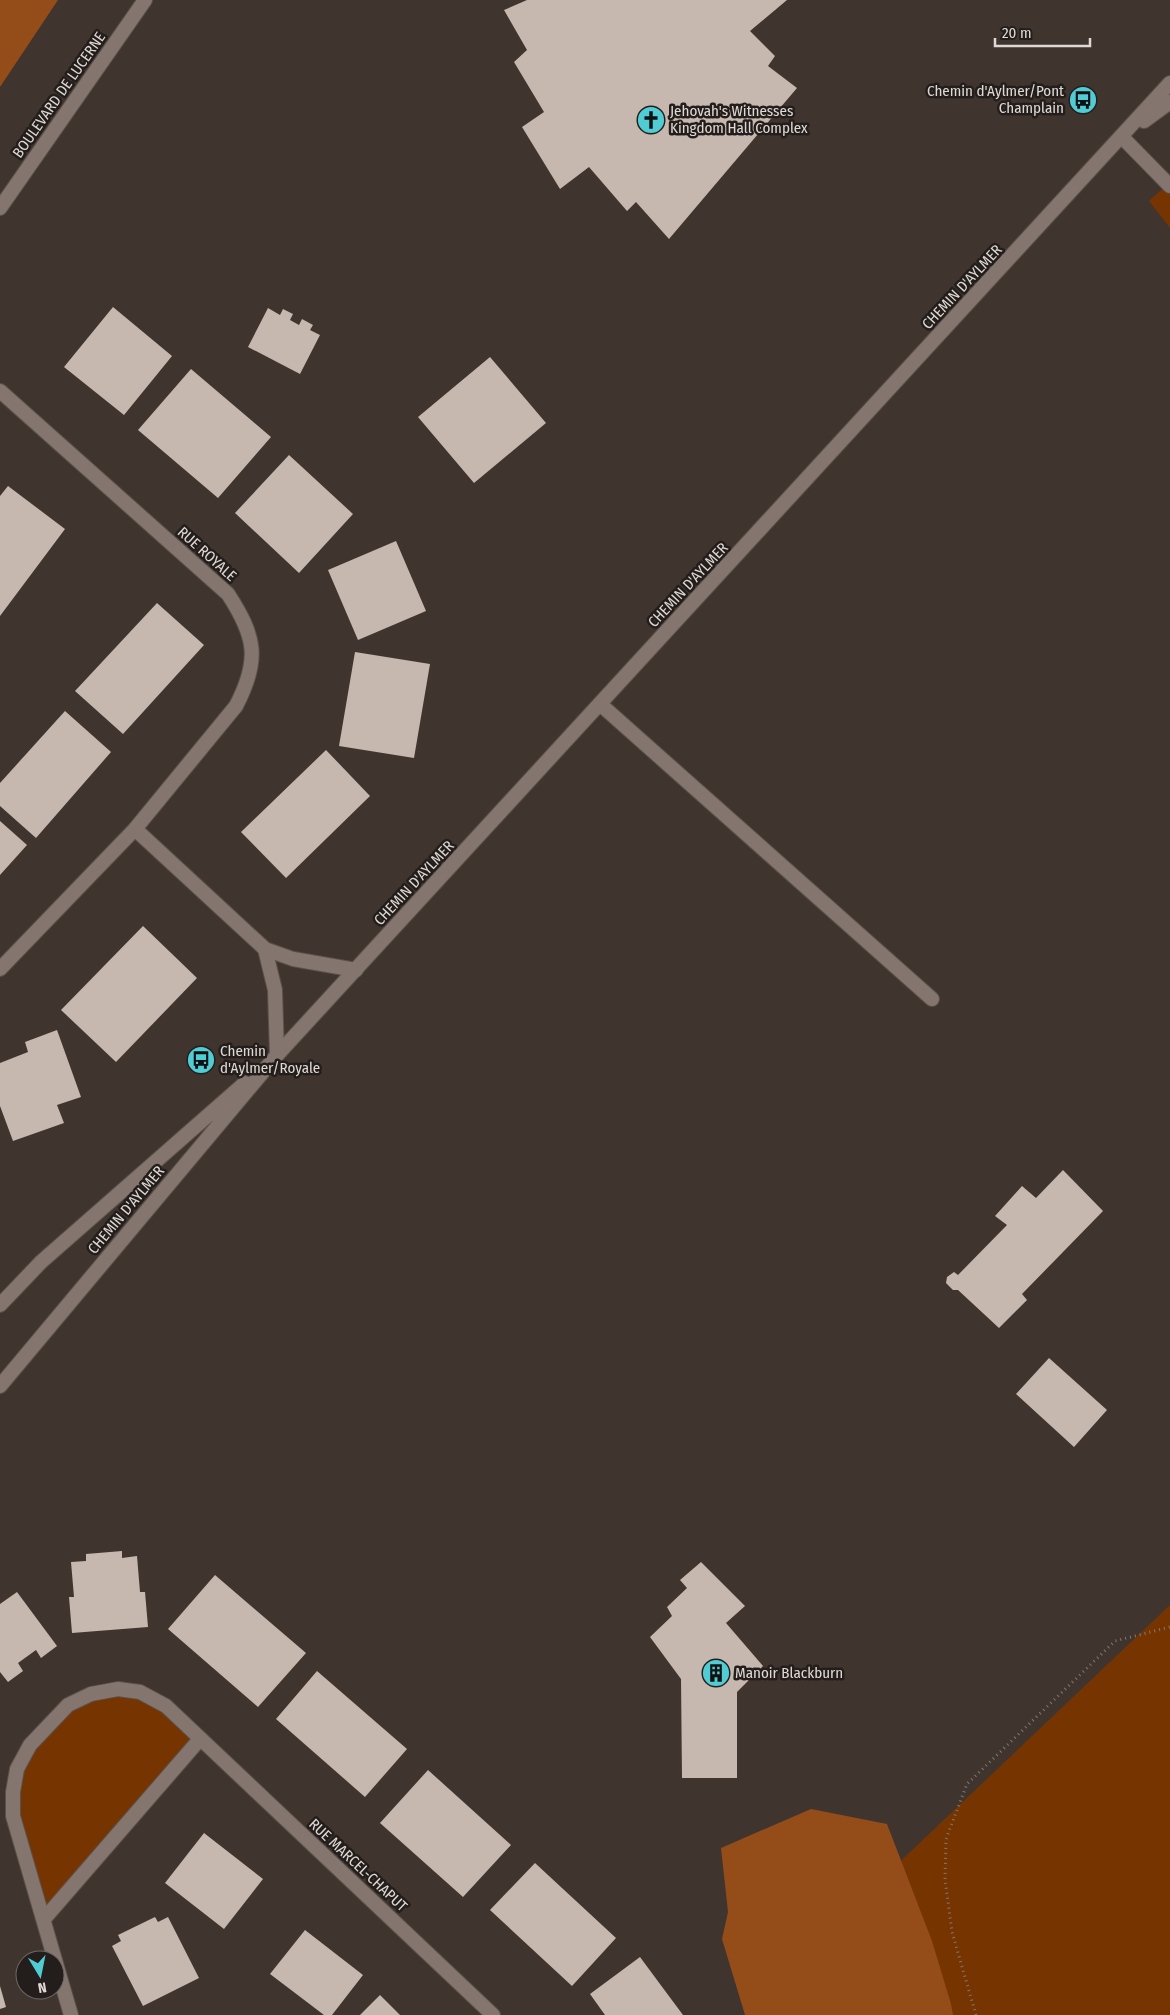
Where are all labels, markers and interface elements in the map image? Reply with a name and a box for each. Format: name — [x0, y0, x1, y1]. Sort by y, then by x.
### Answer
scale bar — [995, 15, 1090, 47]
text: 20 m — [1002, 24, 1032, 42]
street label: BOULEVARD DE LUCERNE — [9, 29, 109, 161]
place label: Chemin d'Aylmer/Pont Champlain — [927, 82, 1064, 117]
bus stop icon: Chemin d'Aylmer/Pont Champlain — [1068, 85, 1098, 115]
place label: Jehovah's Witnesses Kingdom Hall Complex — [670, 102, 808, 137]
church icon: Jehovah's Witnesses Kingdom Hall Complex — [636, 105, 666, 135]
street label: CHEMIN D'AYLMER — [918, 241, 1006, 333]
street label: RUE ROYALE — [174, 523, 240, 585]
street label: CHEMIN D'AYLMER — [644, 539, 732, 631]
street label: CHEMIN D'AYLMER — [370, 837, 458, 929]
place label: Chemin d'Aylmer/Royale — [220, 1042, 320, 1077]
bus stop icon: Chemin d'Aylmer/Royale — [186, 1045, 216, 1075]
street label: CHEMIN D'AYLMER — [84, 1162, 168, 1258]
building icon: Manoir Blackburn — [701, 1658, 731, 1688]
place label: Manoir Blackburn — [735, 1664, 843, 1682]
street label: RUE MARCEL-CHAPUT — [305, 1815, 411, 1915]
north arrow — [15, 1950, 65, 2000]
text: N — [37, 1978, 48, 1996]

